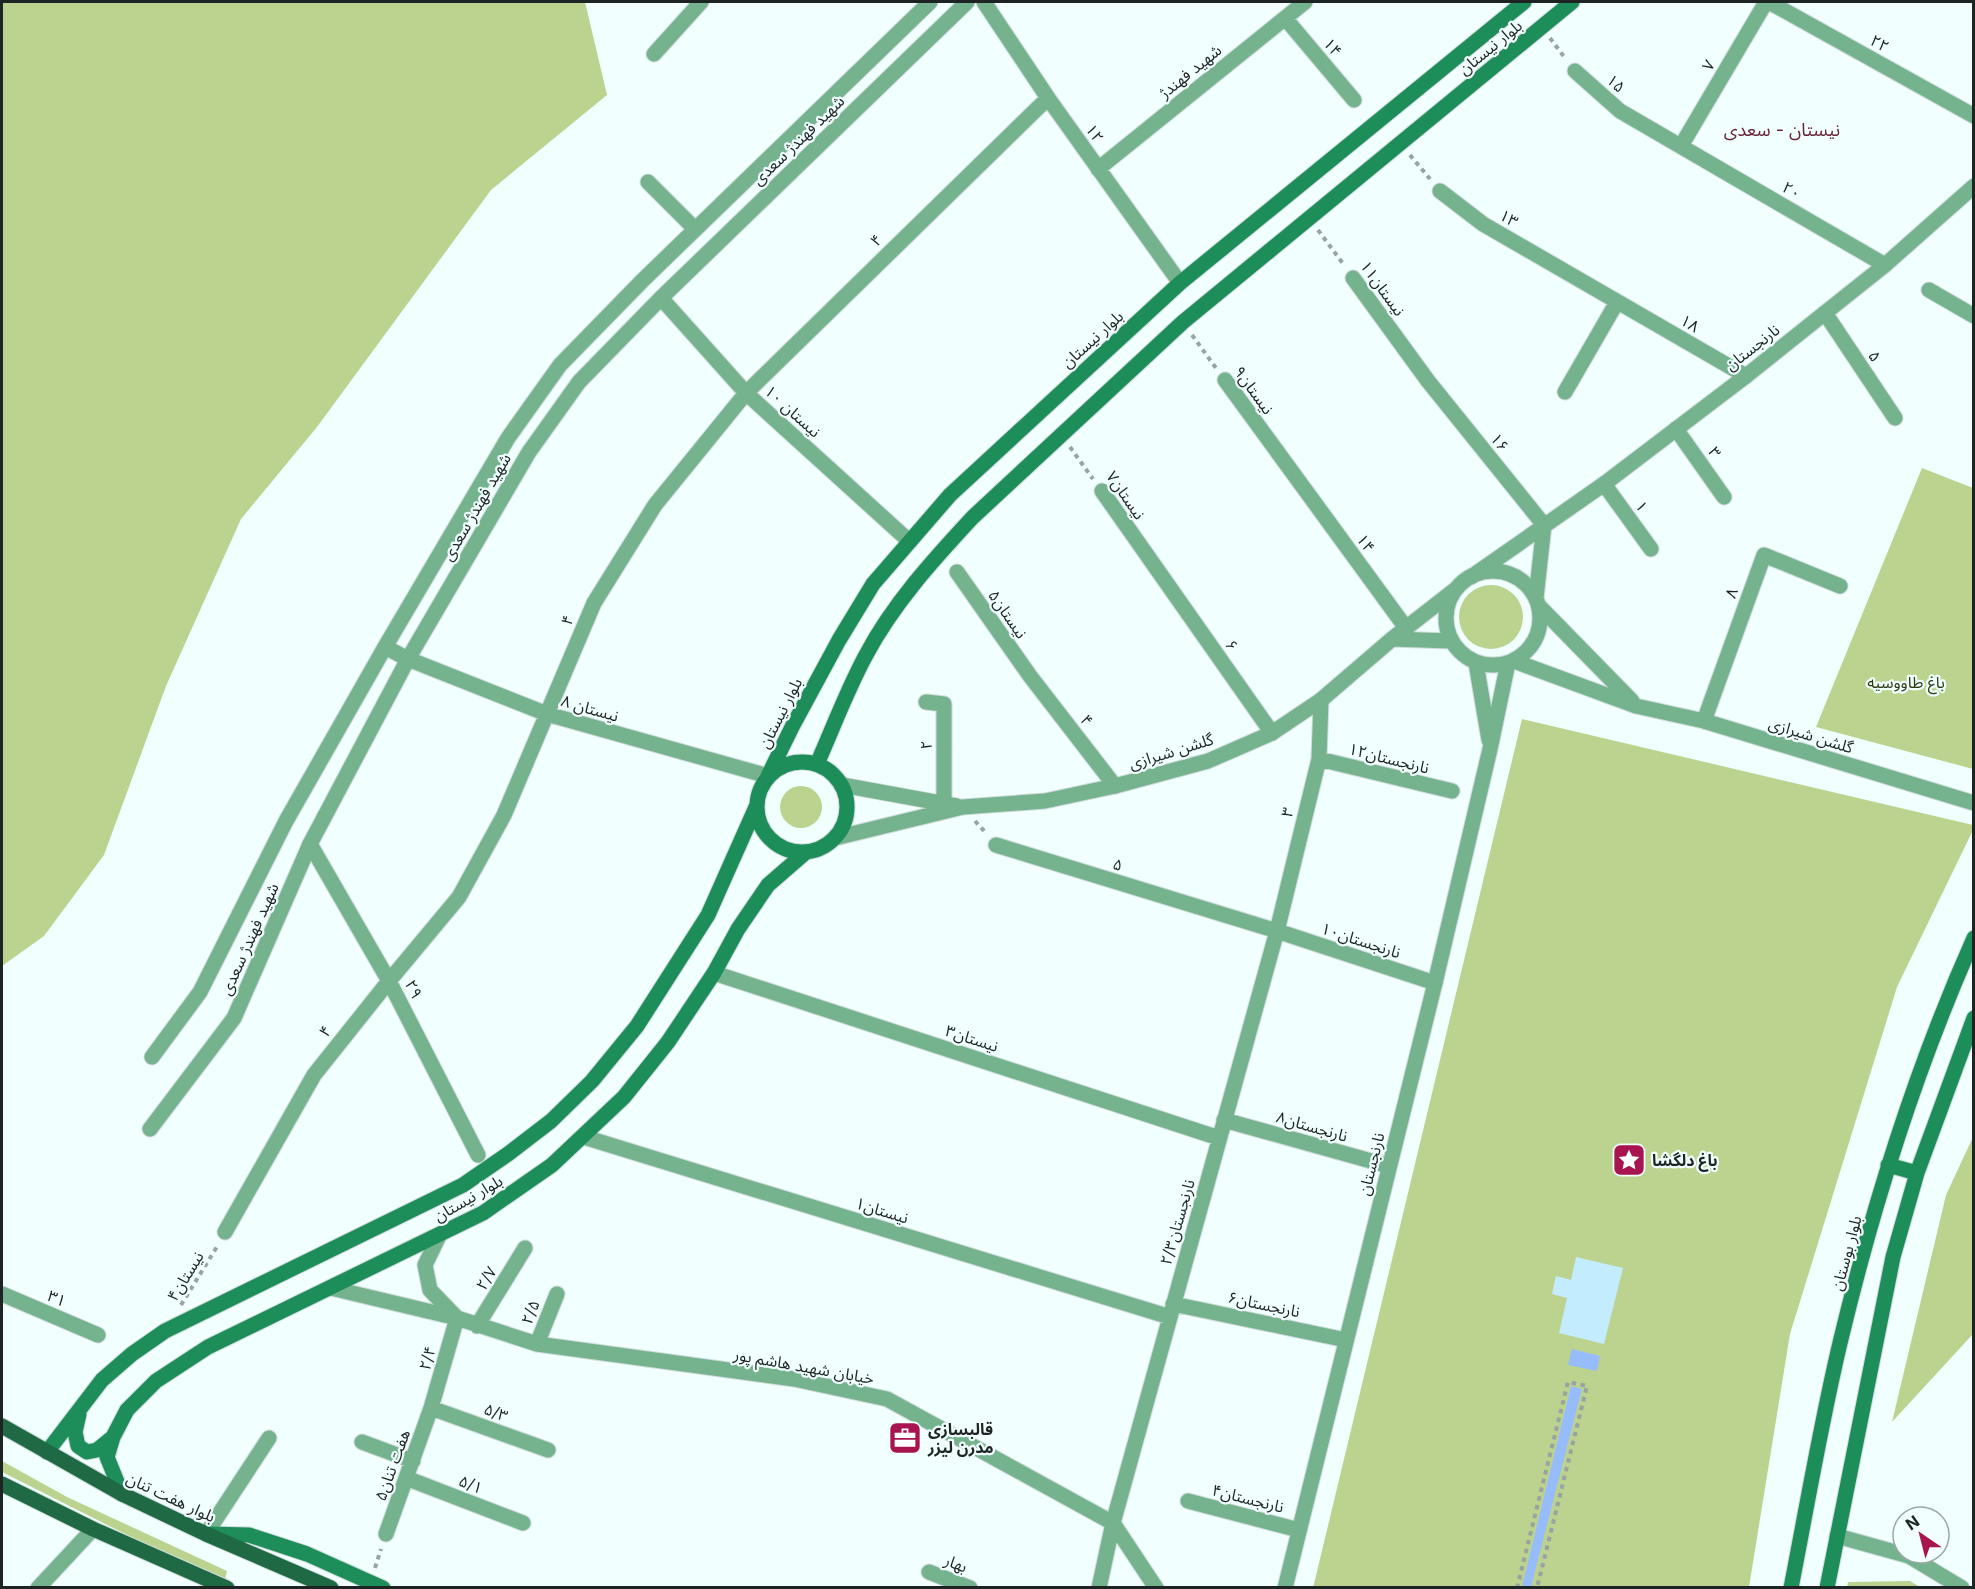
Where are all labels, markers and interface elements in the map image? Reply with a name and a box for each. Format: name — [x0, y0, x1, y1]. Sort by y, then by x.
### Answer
street label: بلوار نیستان — [1454, 15, 1526, 79]
street label: ۲۲ — [1867, 30, 1893, 56]
street label: ۱۴ — [1319, 34, 1347, 60]
street label: شهید فهندژ — [1154, 40, 1225, 103]
street label: ۷ — [1697, 56, 1719, 74]
street label: ۱۵ — [1603, 69, 1629, 97]
street label: شهید فهندژ سعدی — [748, 91, 848, 189]
district label: نیستان - سعدی — [1724, 119, 1840, 141]
street label: ۱۲ — [1082, 120, 1108, 146]
street label: ۲۰ — [1779, 177, 1805, 203]
street label: ۱۳ — [1496, 205, 1522, 231]
street label: ۴ — [866, 230, 886, 250]
street label: ۱۱نیستان — [1356, 256, 1410, 320]
street label: بلوار نیستان — [1057, 306, 1127, 372]
street label: ۱۸ — [1677, 310, 1703, 336]
street label: نارنجستان — [1721, 319, 1783, 375]
street label: ۵ — [1864, 347, 1886, 365]
street label: ۹نیستان — [1230, 362, 1278, 418]
street label: نیستان ۱۰ — [761, 381, 825, 441]
street label: ۱۶ — [1486, 429, 1514, 455]
street label: ۳ — [1704, 443, 1726, 461]
street label: شهید فهندژ سعدی — [437, 450, 515, 564]
street label: ۷نیستان — [1102, 467, 1150, 523]
street label: ۱ — [1631, 496, 1653, 516]
street label: ۱۴ — [1353, 530, 1379, 556]
street label: ۸ — [1720, 585, 1742, 601]
street label: ۵نیستان — [984, 586, 1032, 642]
street label: ۴ — [556, 612, 578, 628]
street label: ۶ — [1221, 636, 1243, 654]
park label: باغ طاووسیه — [1867, 672, 1945, 695]
street label: بلوار نیستان — [754, 674, 806, 752]
street label: نیستان ۸ — [559, 690, 621, 726]
street label: ۴ — [1076, 710, 1098, 730]
street label: گلشن شیرازی — [1766, 713, 1856, 757]
street label: گلشن شیرازی — [1126, 729, 1216, 773]
street label: ۱۲نارنجستان — [1347, 738, 1431, 778]
street label: ۲ — [916, 740, 936, 750]
street label: ۳ — [1276, 805, 1298, 819]
street label: ۵ — [1111, 853, 1125, 875]
street label: شهید فهندژ سعدی — [215, 880, 283, 998]
street label: ۱۰نارنجستان — [1319, 918, 1403, 962]
street label: ۲۹ — [401, 976, 427, 1002]
street label: ۳نیستان — [943, 1020, 1001, 1056]
street label: ۴ — [314, 1021, 336, 1041]
street label: ۸نارنجستان — [1274, 1106, 1350, 1146]
street label: نارنجستان — [1354, 1131, 1388, 1197]
place icon: باغ دلگشا — [1611, 1142, 1647, 1178]
place label: باغ دلگشا — [1652, 1150, 1718, 1172]
street label: بلوار نیستان — [430, 1170, 506, 1226]
street label: ۲/۳نارنجستان — [1155, 1177, 1199, 1267]
street label: ۱نیستان — [853, 1192, 911, 1228]
street label: بلوار بوستان — [1826, 1213, 1866, 1293]
street label: ۴نیستان — [162, 1247, 208, 1305]
street label: ۲/۷ — [471, 1262, 501, 1294]
street label: ۳۱ — [45, 1285, 69, 1311]
street label: ۶نارنجستان — [1226, 1287, 1302, 1321]
street label: ۲/۵ — [516, 1297, 544, 1327]
street label: ۲/۴ — [414, 1344, 440, 1372]
street label: خیابان شهید هاشم پور — [731, 1344, 876, 1391]
street label: ۵/۳ — [481, 1398, 511, 1426]
place label: قالبسازی مدرن لیزر — [927, 1419, 994, 1457]
office icon: قالبسازی مدرن لیزر — [887, 1420, 923, 1456]
street label: هفت تنان۵ — [370, 1427, 414, 1503]
street label: بلوار هفت تنان — [123, 1468, 219, 1526]
street label: ۵/۱ — [456, 1470, 486, 1498]
street label: ۴نارنجستان — [1210, 1479, 1286, 1517]
north arrow — [1891, 1505, 1951, 1565]
text: N — [1902, 1511, 1923, 1534]
street label: بهار — [941, 1549, 970, 1576]

